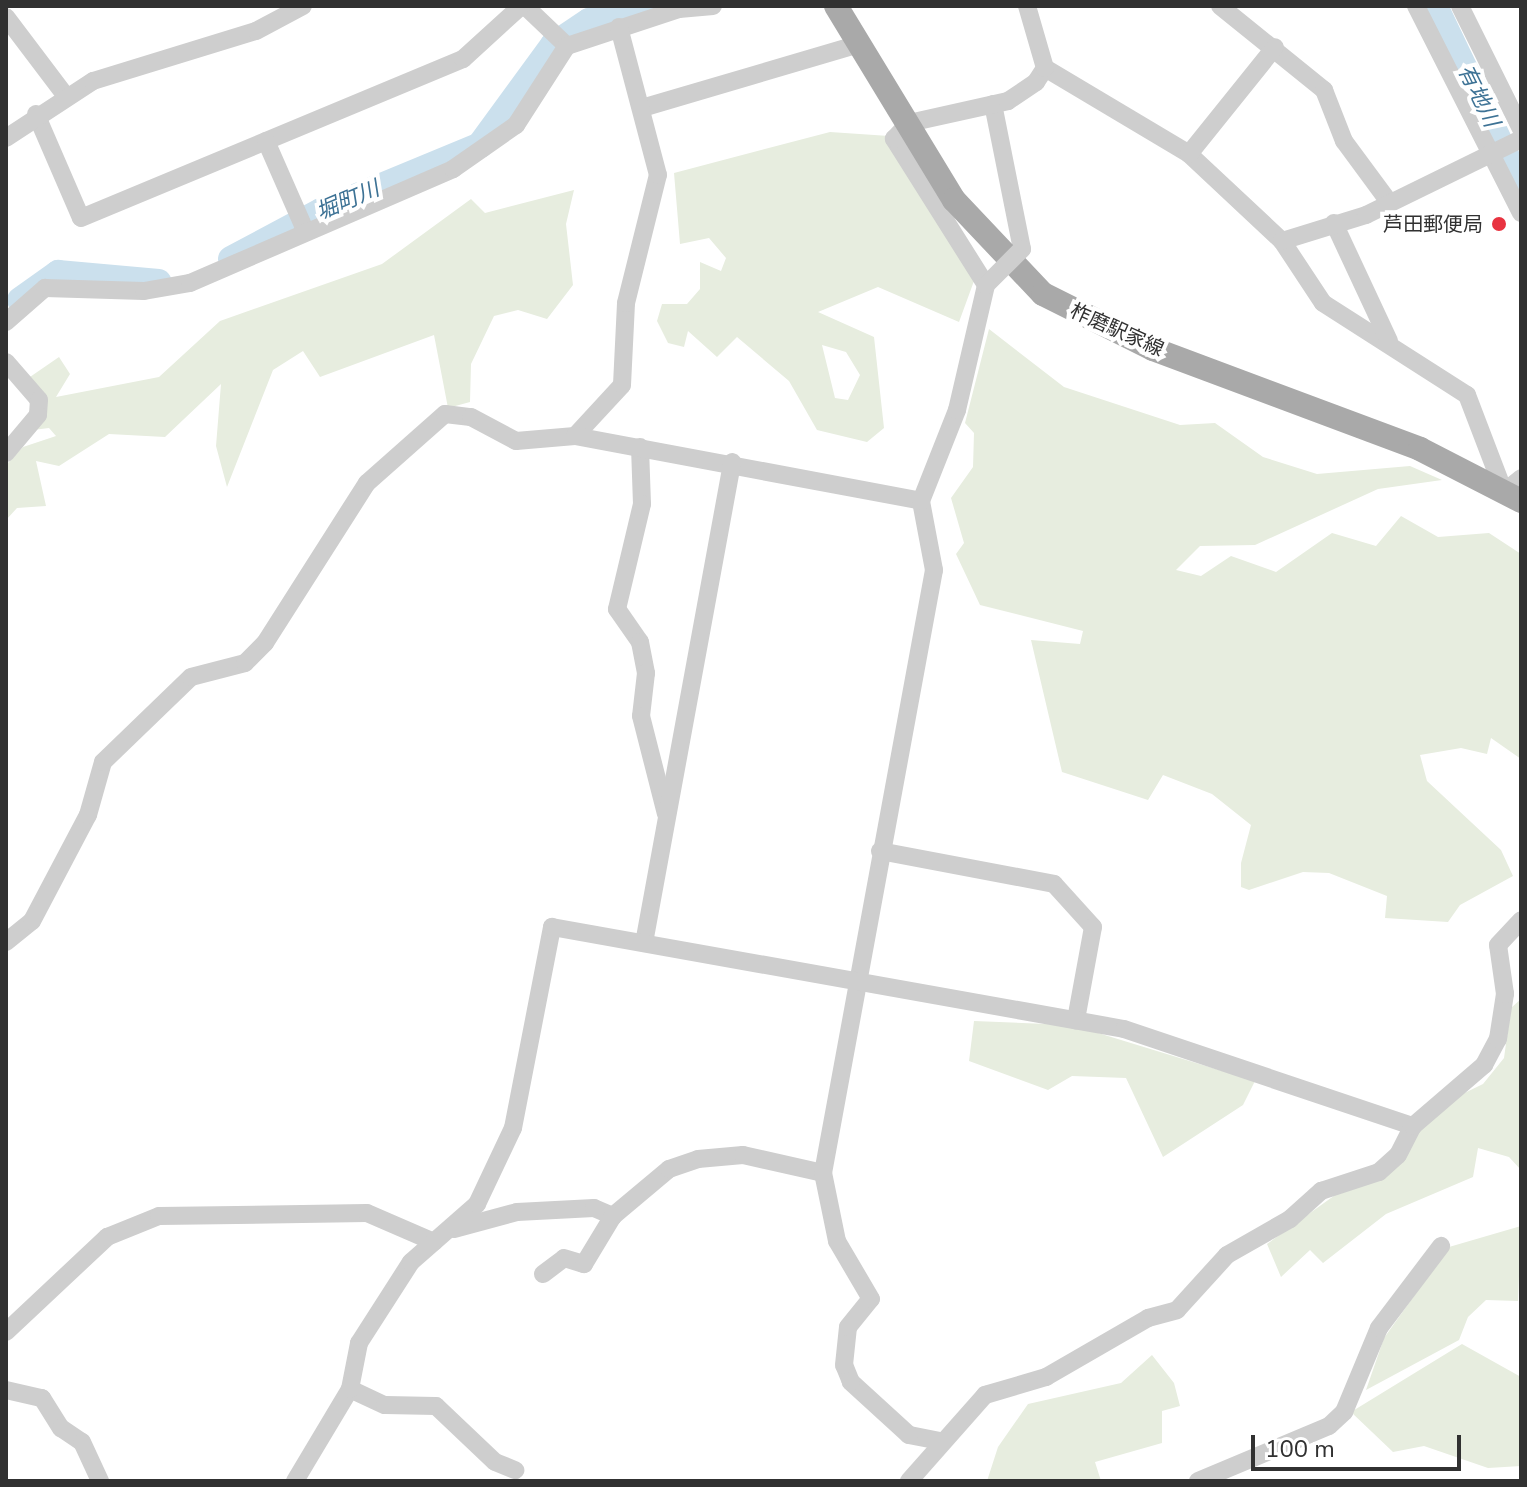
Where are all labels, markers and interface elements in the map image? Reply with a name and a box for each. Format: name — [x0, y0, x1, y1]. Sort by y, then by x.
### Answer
water label: 有地川 — [1452, 61, 1504, 131]
water label: 堀町川 — [312, 176, 384, 226]
place label: 芦田郵便局 — [1383, 212, 1483, 236]
marker: 芦田郵便局 — [1490, 215, 1508, 233]
street label: 柞磨駅家線 — [1066, 299, 1168, 361]
scale bar — [1255, 1419, 1465, 1469]
text: 100 m — [1265, 1433, 1335, 1465]

